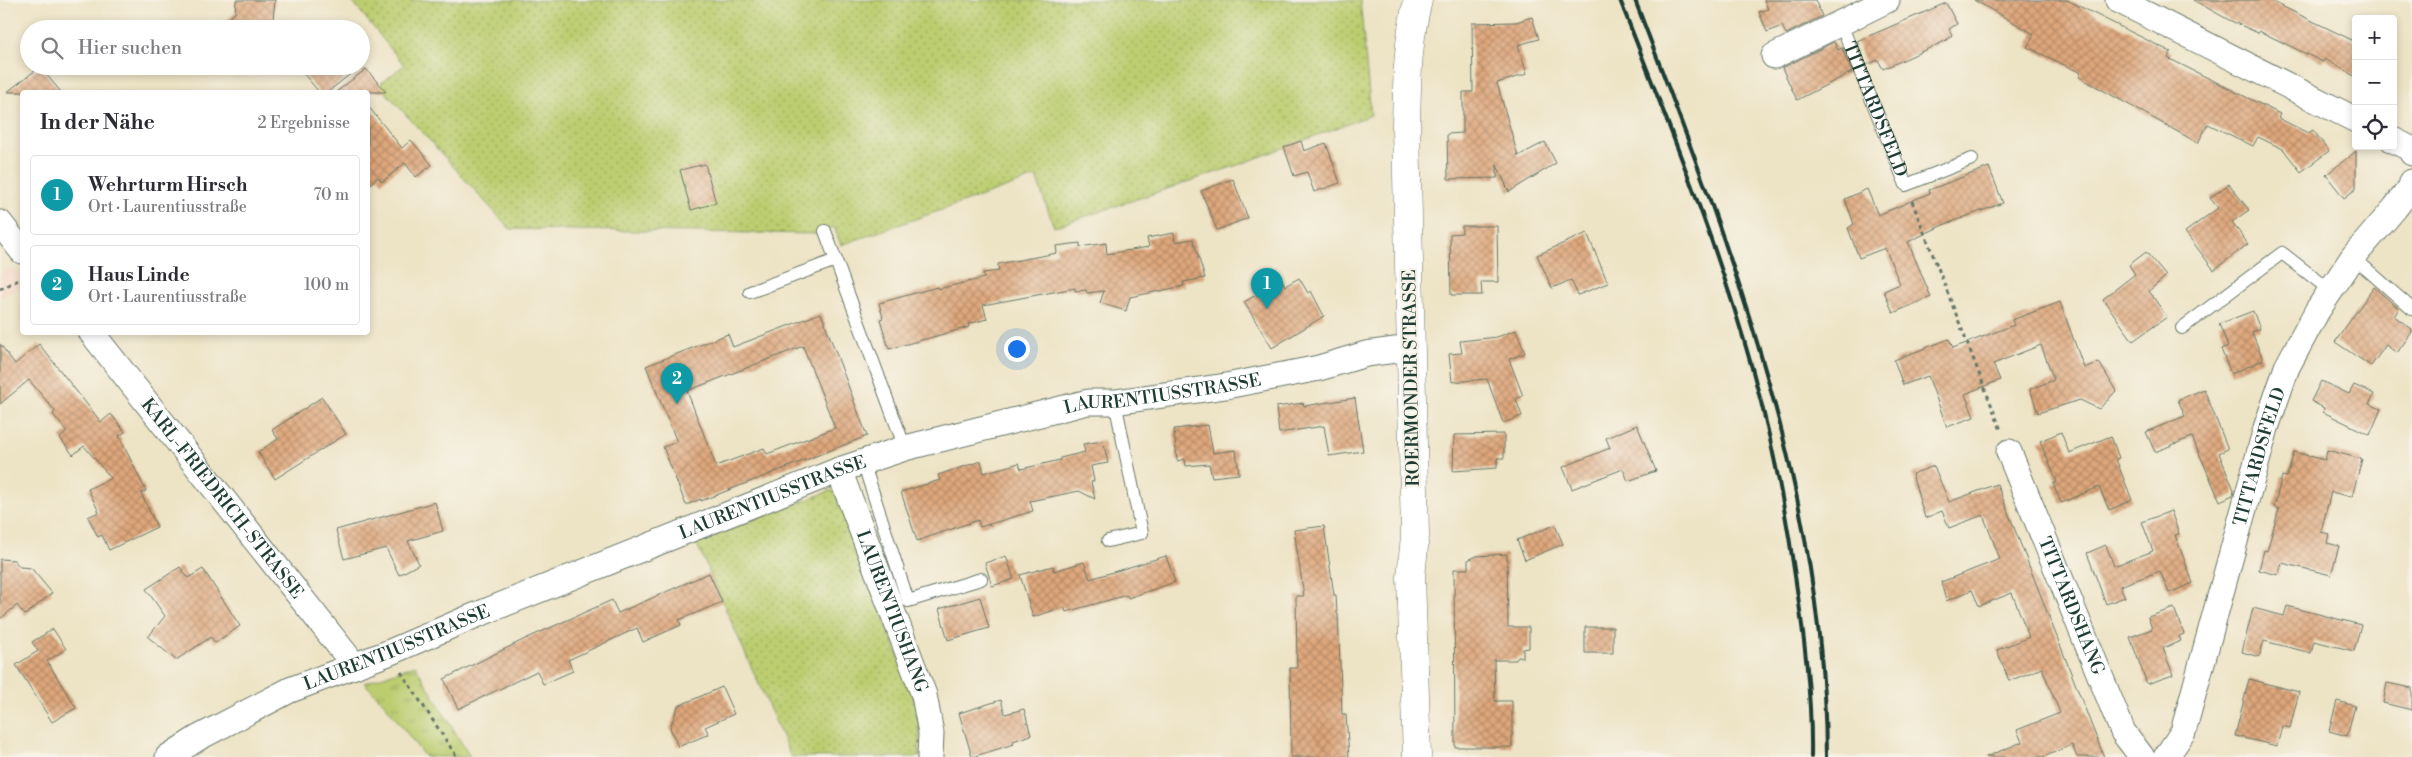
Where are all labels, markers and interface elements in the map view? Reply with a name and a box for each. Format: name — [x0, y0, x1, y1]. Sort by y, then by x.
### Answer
map controls — [2352, 15, 2397, 150]
button: + — [2352, 15, 2397, 60]
search box — [20, 20, 370, 75]
icon: search — [38, 34, 66, 62]
text: Hier suchen — [78, 36, 182, 60]
street label: TITTARDSFELD — [1837, 38, 1913, 181]
button: − — [2352, 60, 2397, 105]
button: locate — [2352, 105, 2397, 150]
text: In der Nähe — [40, 110, 155, 136]
text: 2 Ergebnisse — [258, 113, 350, 133]
text: Wehrturm Hirsch — [88, 173, 247, 197]
text: 1 — [53, 185, 61, 205]
text: 70 m — [313, 185, 349, 205]
text: Ort · Laurentiusstraße — [88, 197, 247, 217]
text: Haus Linde — [88, 263, 190, 287]
pin: 1 — [1251, 268, 1283, 309]
street label: ROERMONDER STRASSE — [1398, 269, 1425, 487]
text: 2 — [52, 275, 62, 295]
text: 100 m — [304, 275, 349, 295]
text: Ort · Laurentiusstraße — [88, 287, 247, 307]
your location — [1004, 336, 1030, 362]
pin: 2 — [661, 363, 693, 404]
street label: LAURENTIUSSTRASSE — [1061, 368, 1263, 420]
street label: TITTARDSFELD — [2229, 384, 2291, 529]
street label: KARL-FRIEDRICH-STRASSE — [136, 394, 308, 603]
street label: LAURENTIUSSTRASSE — [676, 451, 869, 545]
street label: LAURENTIUSHANG — [851, 527, 933, 697]
street label: TITTARDSHANG — [2033, 534, 2110, 679]
street label: LAURENTIUSSTRASSE — [300, 600, 493, 696]

